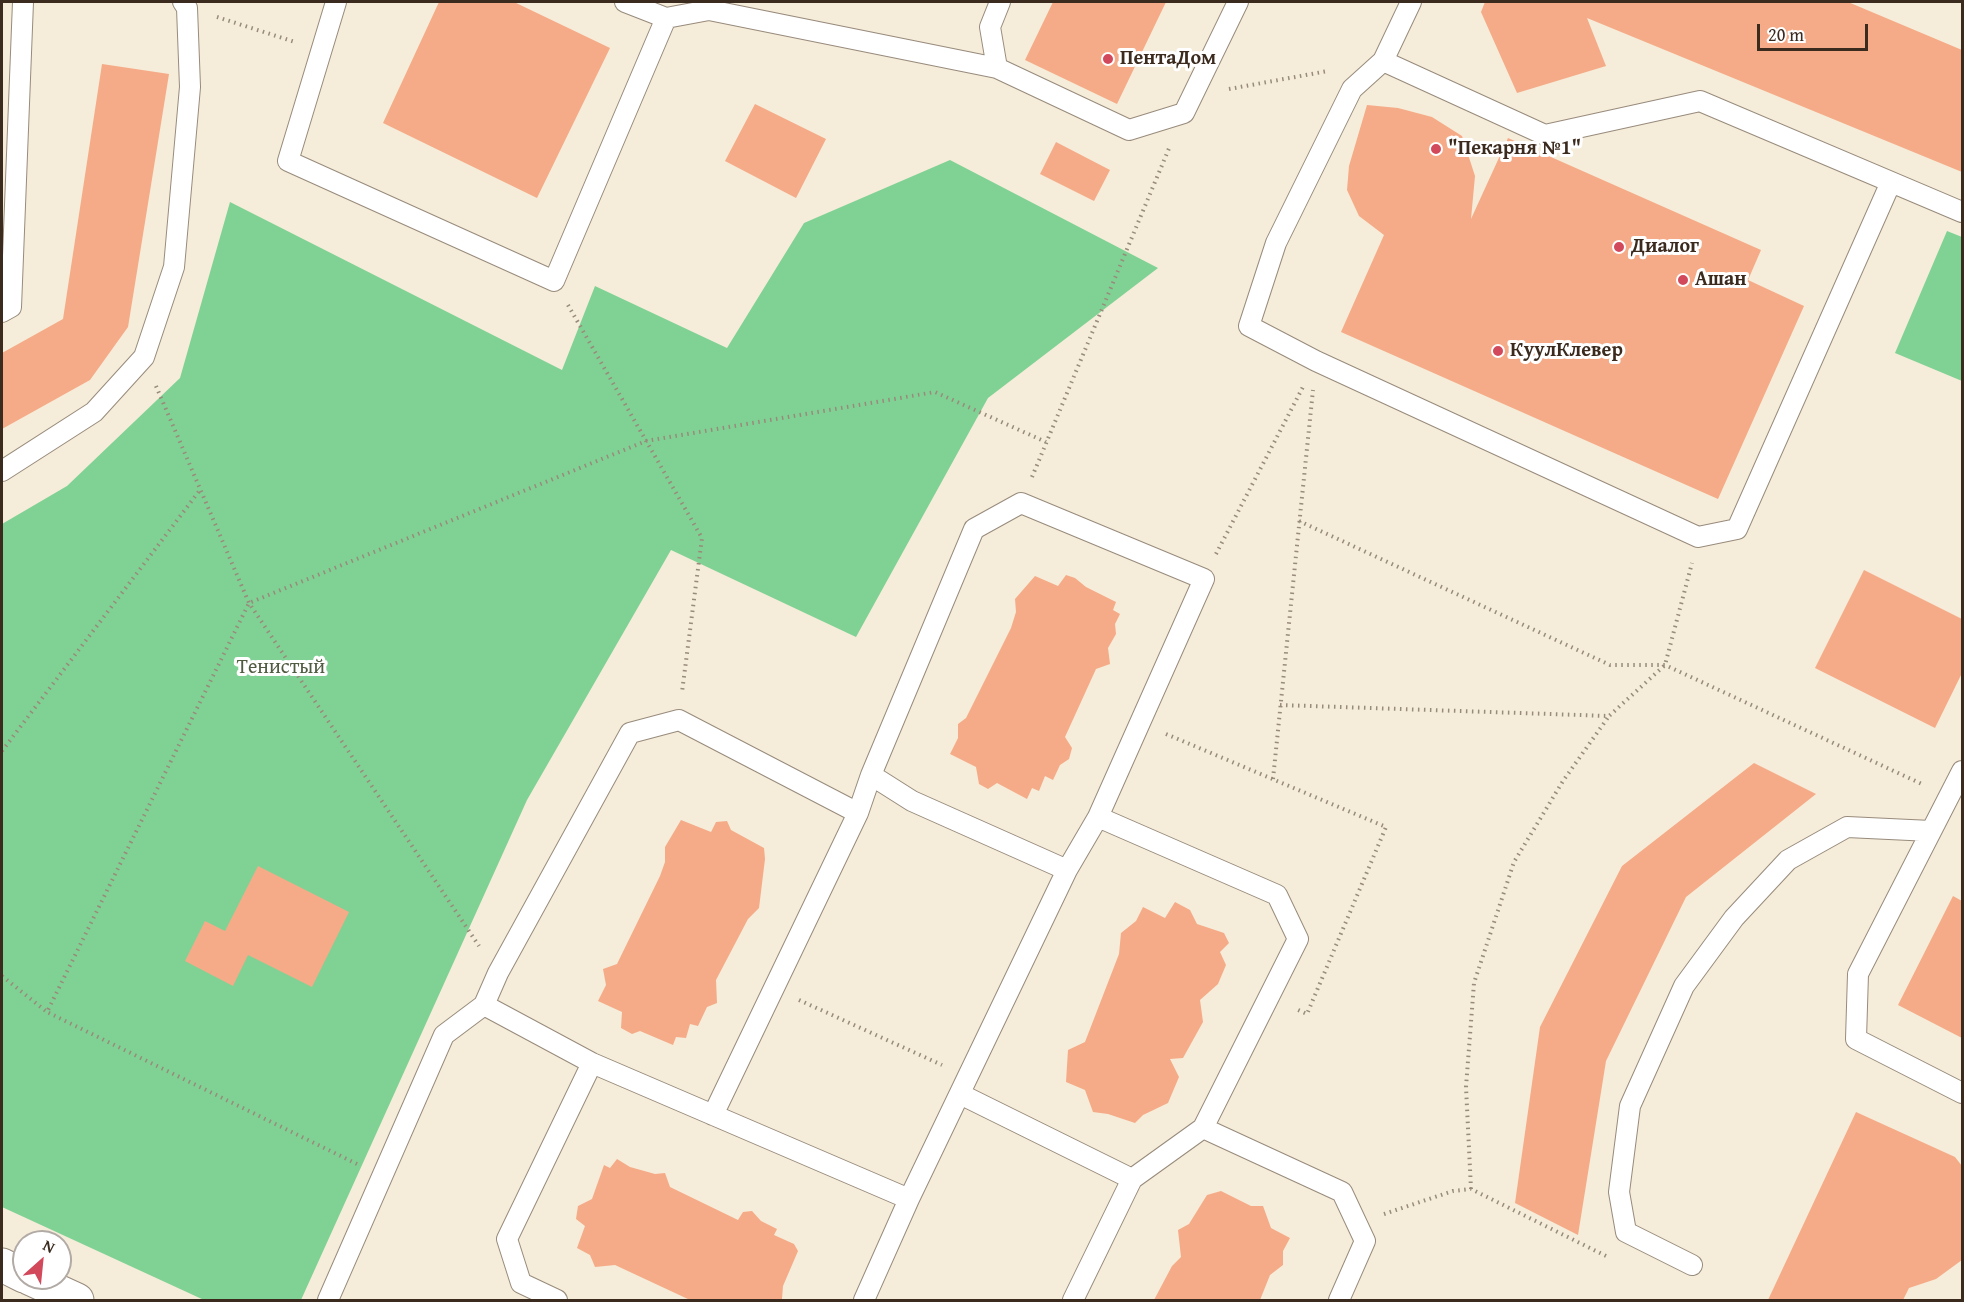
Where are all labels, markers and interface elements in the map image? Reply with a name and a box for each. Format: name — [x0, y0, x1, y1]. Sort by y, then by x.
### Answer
scale bar — [1760, 12, 1871, 50]
text: 20 m — [1768, 21, 1804, 48]
place label: ПентаДом — [1120, 47, 1216, 71]
marker: ПентаДом — [1101, 52, 1115, 66]
place label: "Пекарня №1" — [1448, 137, 1581, 161]
marker: "Пекарня №1" — [1429, 142, 1443, 156]
place label: Диалог — [1631, 235, 1699, 259]
marker: Диалог — [1612, 240, 1626, 254]
place label: Ашан — [1695, 268, 1747, 292]
marker: Ашан — [1676, 273, 1690, 287]
place label: КуулКлевер — [1510, 339, 1623, 363]
marker: КуулКлевер — [1491, 344, 1505, 358]
park label: Тенистый — [237, 656, 325, 680]
north arrow — [12, 1230, 72, 1290]
text: N — [39, 1233, 59, 1259]

